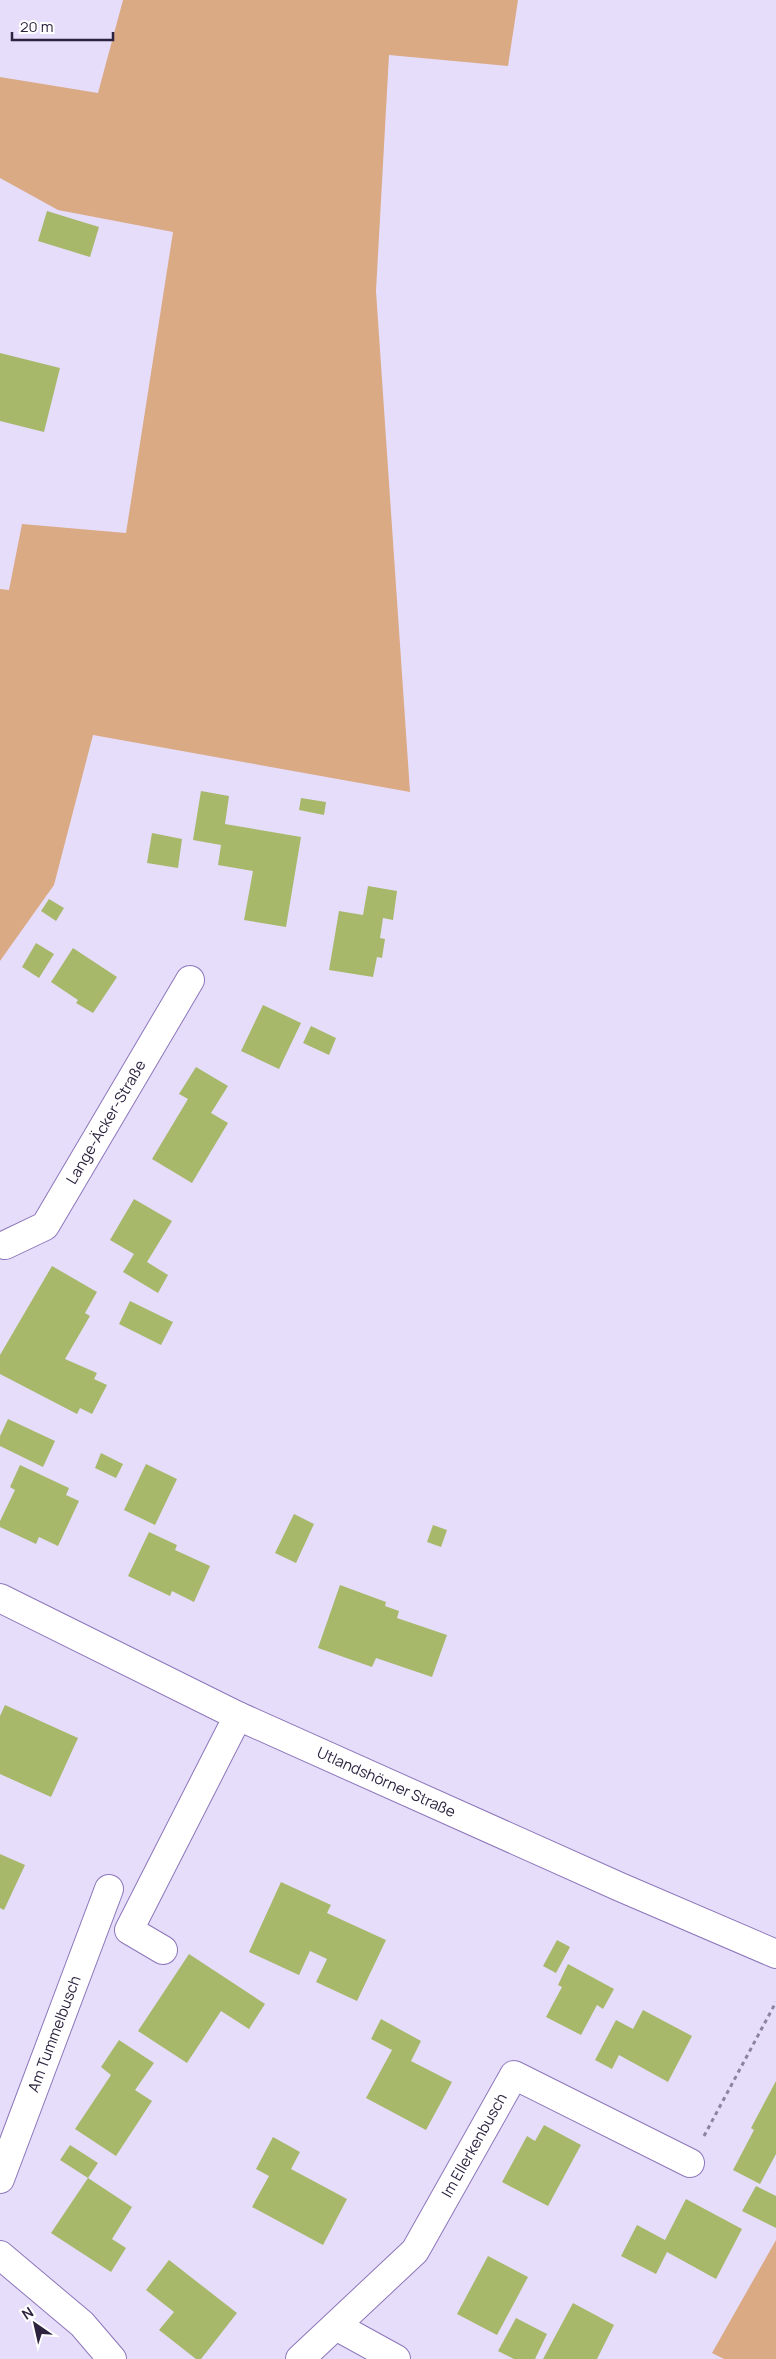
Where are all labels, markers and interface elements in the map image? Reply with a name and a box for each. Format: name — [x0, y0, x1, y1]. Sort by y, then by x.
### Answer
scale bar — [12, 10, 114, 42]
text: 20 m — [20, 16, 53, 37]
street label: Lange-Äcker-Straße — [61, 1056, 151, 1188]
street label: Utlandshörner Straße — [314, 1742, 459, 1822]
street label: Am Tummelbusch — [23, 1972, 86, 2095]
street label: Im Ellerkenbusch — [436, 2089, 512, 2201]
north arrow — [10, 2299, 60, 2349]
text: N — [18, 2302, 37, 2323]

